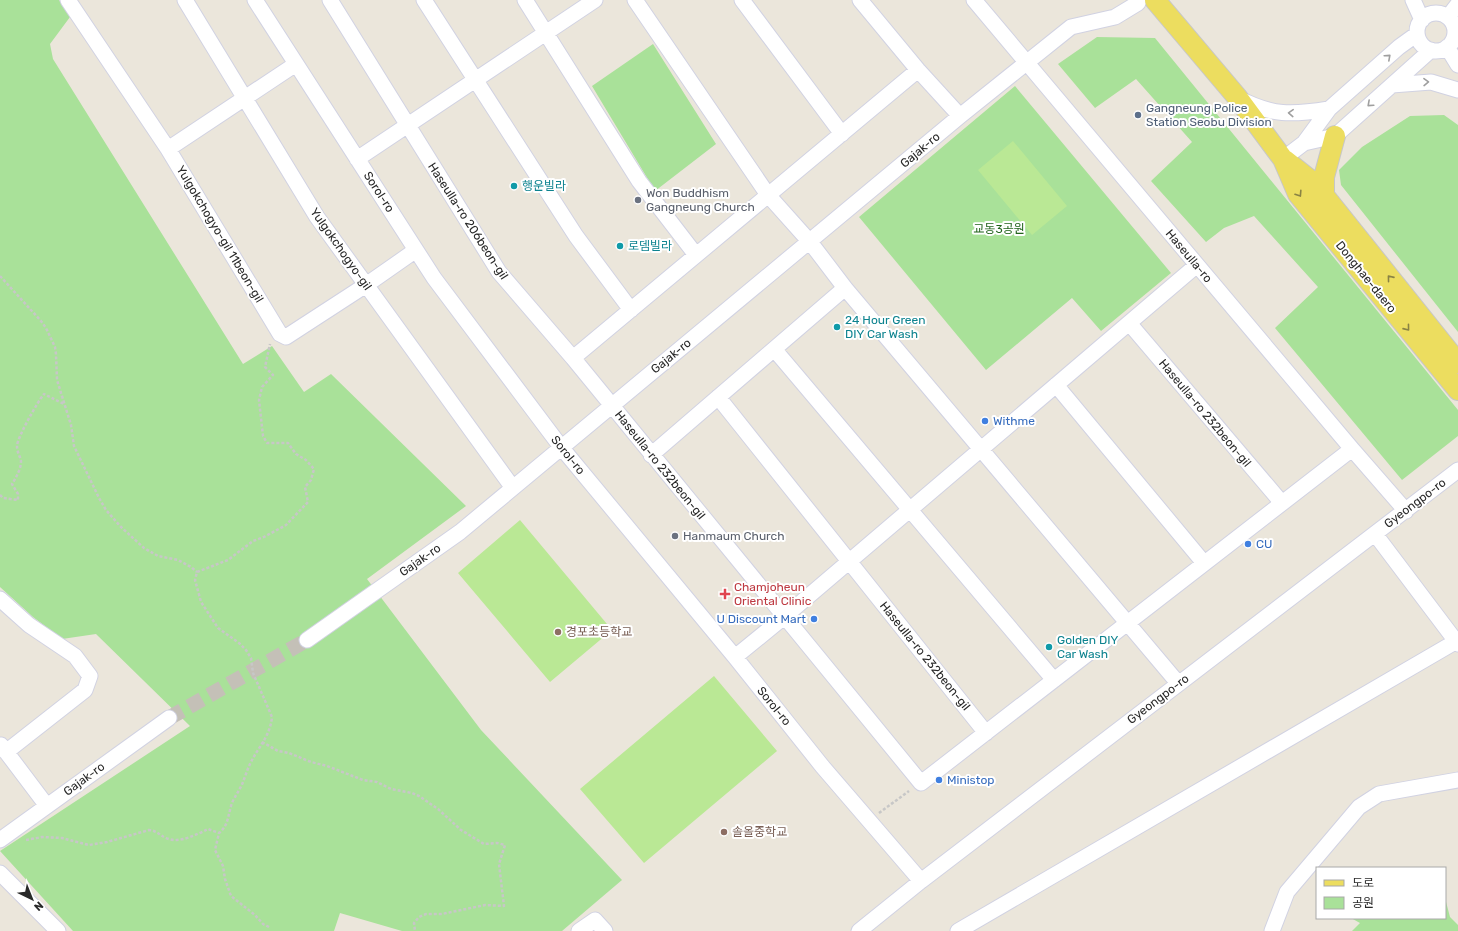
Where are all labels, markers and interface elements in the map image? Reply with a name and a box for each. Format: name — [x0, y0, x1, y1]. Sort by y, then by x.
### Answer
one-way arrow — [1383, 54, 1391, 61]
one-way arrow — [1423, 78, 1429, 86]
one-way arrow — [1368, 100, 1375, 107]
place label: Gangneung Police Station Seobu Division — [1146, 101, 1272, 129]
one-way arrow — [1288, 108, 1294, 117]
marker: Gangneung Police Station Seobu Division — [1133, 110, 1143, 120]
street label: Gajak-ro — [897, 129, 943, 171]
street label: Haseulla-ro 206beon-gil — [425, 160, 511, 282]
street label: Yulgokchogyo-gil 11beon-gil — [174, 163, 267, 305]
street label: Sorol-ro — [361, 169, 397, 215]
place label: 행운빌라 — [522, 179, 566, 193]
marker: 행운빌라 — [509, 181, 519, 191]
place label: Won Buddhism Gangneung Church — [646, 186, 755, 214]
one-way arrow — [1295, 190, 1302, 197]
marker: Won Buddhism Gangneung Church — [633, 195, 643, 205]
street label: Yulgokchogyo-gil — [307, 205, 375, 293]
park label: 교동3공원 — [973, 222, 1025, 236]
street label: Haseulla-ro — [1163, 227, 1215, 285]
street label: Donghae-daero — [1333, 238, 1399, 316]
place label: 로뎀빌라 — [628, 239, 672, 253]
marker: 로뎀빌라 — [615, 241, 625, 251]
one-way arrow — [1388, 275, 1395, 282]
place label: 24 Hour Green DIY Car Wash — [845, 313, 926, 341]
marker: 24 Hour Green DIY Car Wash — [832, 322, 842, 332]
one-way arrow — [1403, 323, 1410, 331]
street label: Gajak-ro — [648, 336, 694, 376]
street label: Haseulla-ro 232beon-gil — [1156, 356, 1254, 470]
street label: Haseulla-ro 232beon-gil — [612, 408, 708, 522]
place label: Withme — [993, 414, 1035, 428]
marker: Withme — [980, 416, 990, 426]
street label: Sorol-ro — [548, 433, 588, 477]
street label: Gyeongpo-ro — [1381, 475, 1449, 531]
place label: Hanmaum Church — [683, 529, 785, 543]
marker: Hanmaum Church — [670, 531, 680, 541]
place label: CU — [1256, 537, 1272, 551]
marker: CU — [1243, 539, 1253, 549]
street label: Gajak-ro — [397, 541, 444, 579]
place label: Chamjoheun Oriental Clinic — [734, 580, 812, 608]
marker: Chamjoheun Oriental Clinic — [719, 588, 731, 600]
street label: Haseulla-ro 232beon-gil — [877, 599, 973, 713]
place label: U Discount Mart — [716, 612, 806, 626]
marker: U Discount Mart — [809, 614, 819, 624]
place label: 경포초등학교 — [566, 625, 632, 639]
marker: 경포초등학교 — [553, 627, 563, 637]
place label: Golden DIY Car Wash — [1057, 633, 1119, 661]
marker: Golden DIY Car Wash — [1044, 642, 1054, 652]
street label: Gyeongpo-ro — [1124, 671, 1192, 727]
street label: Sorol-ro — [754, 684, 794, 728]
street label: Gajak-ro — [61, 759, 107, 799]
place label: Ministop — [947, 773, 994, 787]
marker: Ministop — [934, 775, 944, 785]
place label: 솔올중학교 — [732, 825, 787, 839]
marker: 솔올중학교 — [719, 827, 729, 837]
legend — [1316, 867, 1446, 919]
text: 도로 — [1352, 876, 1374, 890]
north arrow — [12, 879, 52, 919]
text: 공원 — [1352, 896, 1374, 910]
text: N — [31, 898, 46, 913]

